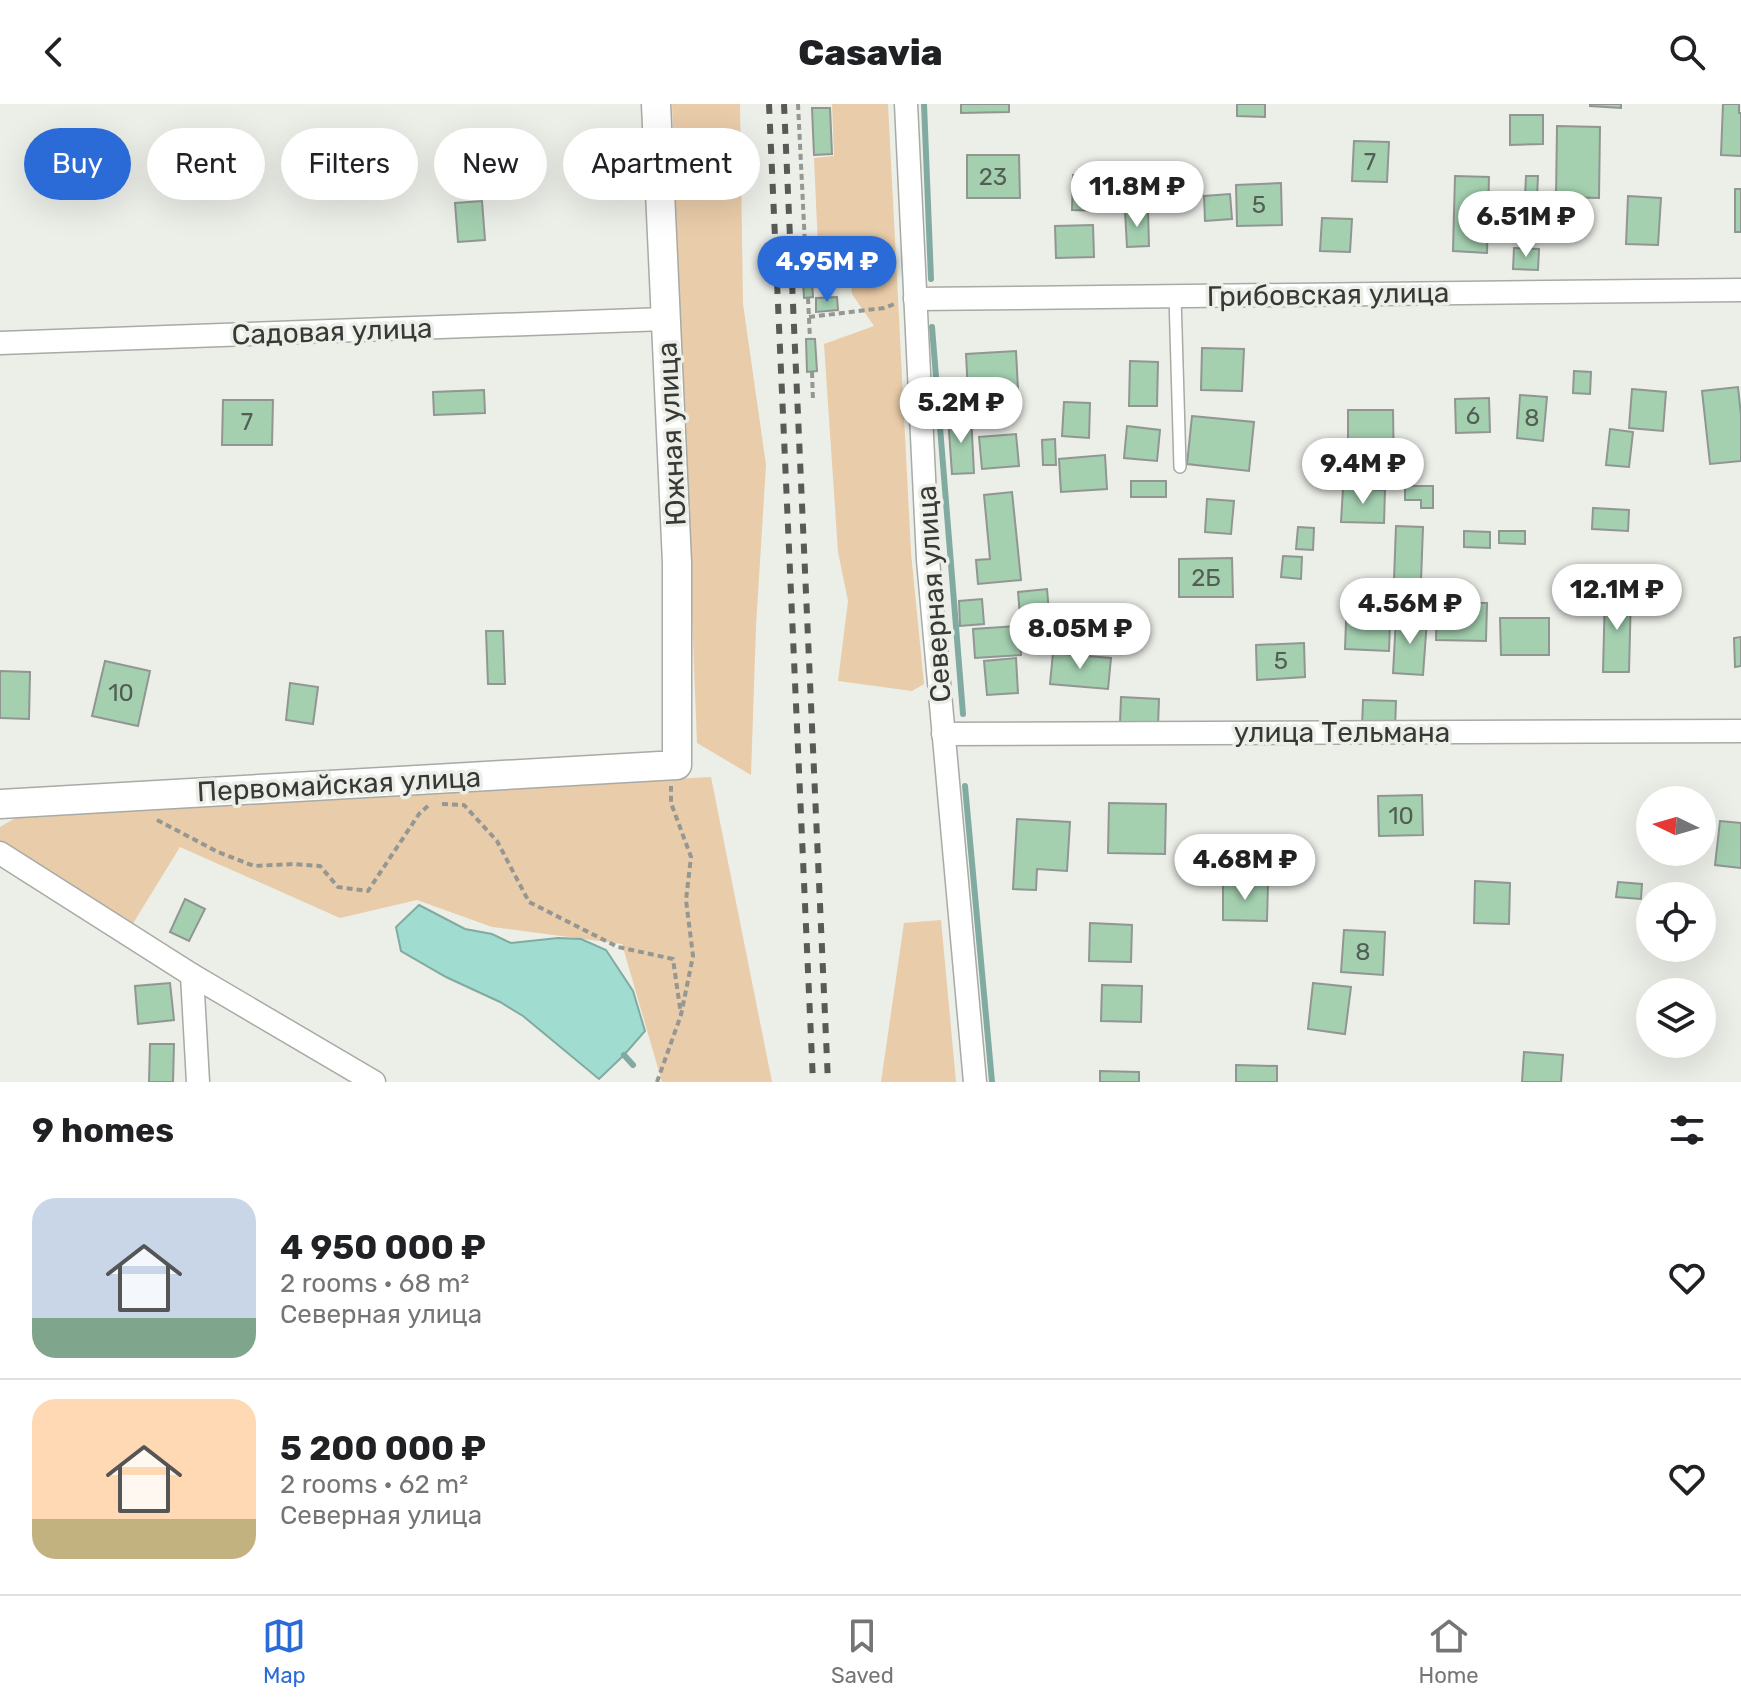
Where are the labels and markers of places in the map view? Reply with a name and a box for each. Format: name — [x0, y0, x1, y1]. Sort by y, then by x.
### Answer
pin: 11.8M ₽ — [1063, 161, 1211, 229]
pin: 6.51M ₽ — [1452, 191, 1600, 259]
pin: 4.95M ₽ — [753, 236, 901, 304]
pin: 5.2M ₽ — [896, 377, 1026, 445]
pin: 9.4M ₽ — [1298, 438, 1428, 506]
pin: 12.1M ₽ — [1543, 564, 1691, 632]
pin: 4.56M ₽ — [1336, 578, 1484, 646]
pin: 8.05M ₽ — [1006, 603, 1154, 671]
pin: 4.68M ₽ — [1171, 834, 1319, 902]

